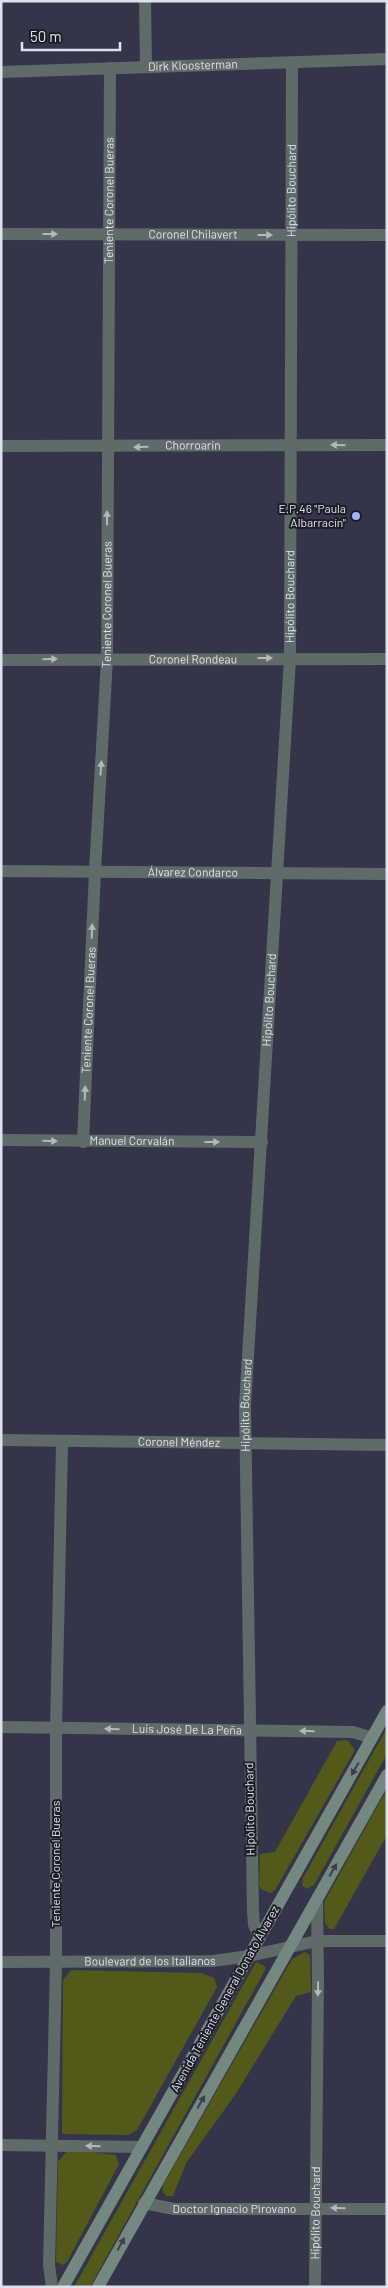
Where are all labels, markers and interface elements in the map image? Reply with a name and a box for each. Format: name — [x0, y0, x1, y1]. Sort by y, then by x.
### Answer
scale bar — [22, 20, 120, 52]
text: 50 m — [30, 27, 62, 45]
street label: Dirk Kloosterman — [148, 56, 238, 73]
street label: Teniente Coronel Bueras — [101, 137, 116, 264]
street label: Hipólito Bouchard — [283, 144, 298, 237]
street label: Coronel Chilavert — [148, 226, 238, 241]
one-way arrow — [42, 230, 58, 238]
one-way arrow — [257, 231, 273, 239]
street label: Chorroarin — [165, 437, 221, 452]
one-way arrow — [330, 441, 346, 449]
one-way arrow — [132, 443, 148, 451]
place label: E.P.46 "Paula Albarracín" — [279, 501, 346, 529]
one-way arrow — [103, 510, 111, 526]
marker: E.P.46 "Paula Albarracín" — [350, 510, 362, 522]
street label: Teniente Coronel Bueras — [98, 541, 114, 668]
street label: Hipólito Bouchard — [282, 550, 296, 643]
street label: Coronel Rondeau — [149, 651, 237, 666]
one-way arrow — [257, 654, 273, 662]
one-way arrow — [42, 655, 58, 663]
one-way arrow — [98, 760, 106, 776]
street label: Álvarez Condarco — [148, 864, 238, 879]
one-way arrow — [89, 922, 97, 938]
street label: Teniente Coronel Bueras — [78, 946, 98, 1074]
street label: Hipólito Bouchard — [259, 953, 278, 1047]
one-way arrow — [82, 1085, 90, 1101]
street label: Manuel Corvalán — [90, 1133, 174, 1147]
one-way arrow — [42, 1137, 58, 1145]
one-way arrow — [205, 1138, 221, 1146]
street label: Hipólito Bouchard — [237, 1358, 254, 1452]
street label: Coronel Méndez — [138, 1434, 220, 1449]
street label: Luis José De La Peña — [132, 1721, 242, 1736]
one-way arrow — [104, 1724, 120, 1732]
one-way arrow — [299, 1727, 315, 1735]
street label: Hipólito Bouchard — [241, 1762, 257, 1856]
one-way arrow — [350, 1762, 359, 1775]
street label: Teniente Coronel Bueras — [48, 1800, 62, 1927]
one-way arrow — [329, 1863, 338, 1877]
street label: Avenida Teniente General Donato Álvarez — [167, 1903, 281, 2094]
street label: Boulevard de los Italianos — [84, 1953, 216, 1968]
one-way arrow — [314, 1982, 322, 1998]
one-way arrow — [197, 2095, 205, 2110]
one-way arrow — [85, 2142, 101, 2150]
street label: Hipólito Bouchard — [307, 2166, 322, 2260]
street label: Doctor Ignacio Pirovano — [173, 2201, 296, 2215]
one-way arrow — [330, 2204, 346, 2212]
one-way arrow — [117, 2238, 126, 2251]

